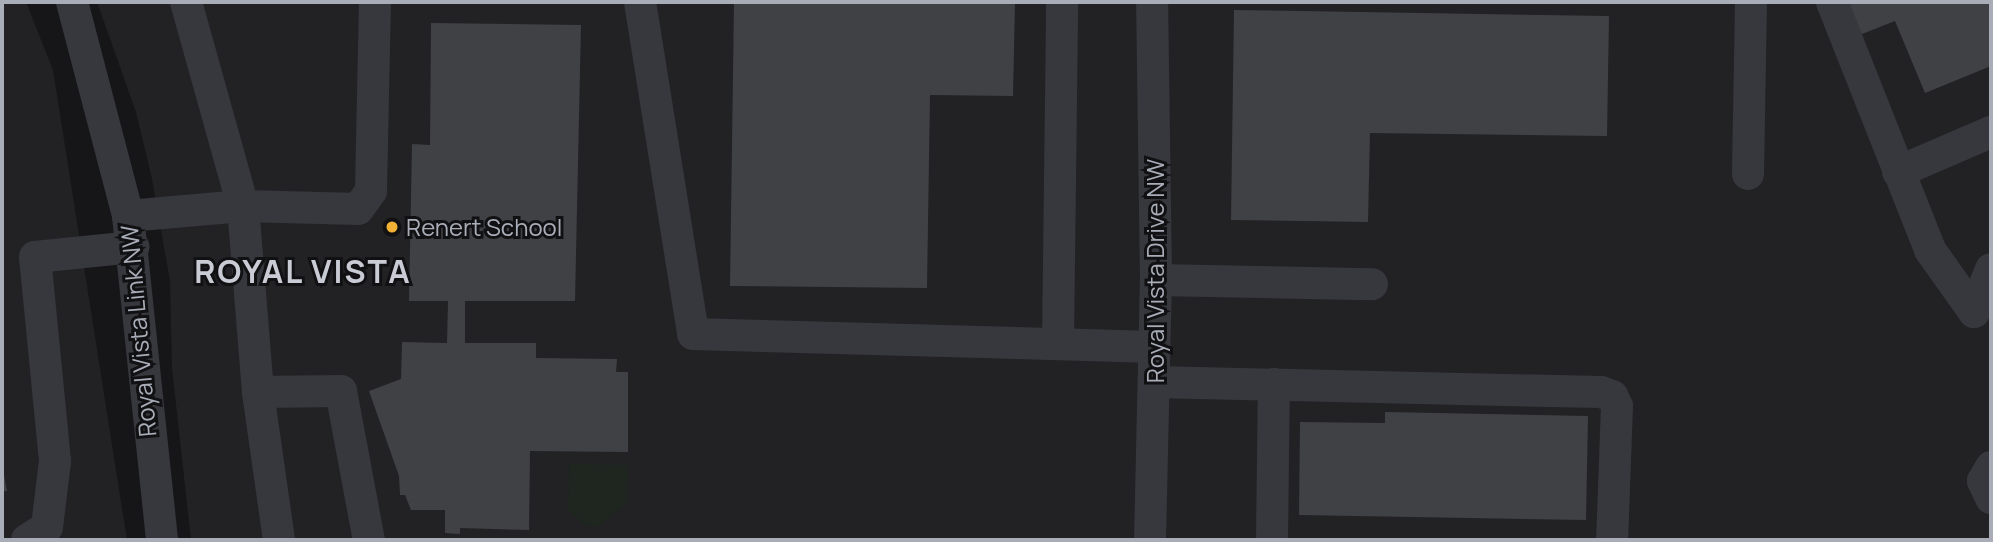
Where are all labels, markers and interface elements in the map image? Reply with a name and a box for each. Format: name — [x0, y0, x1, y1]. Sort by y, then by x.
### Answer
street label: Royal Vista Drive NW — [1141, 159, 1169, 383]
place label: Renert School — [406, 213, 562, 241]
marker: Renert School — [384, 219, 400, 235]
street label: Royal Vista Link NW — [114, 224, 162, 438]
district label: ROYAL VISTA — [195, 252, 411, 290]

